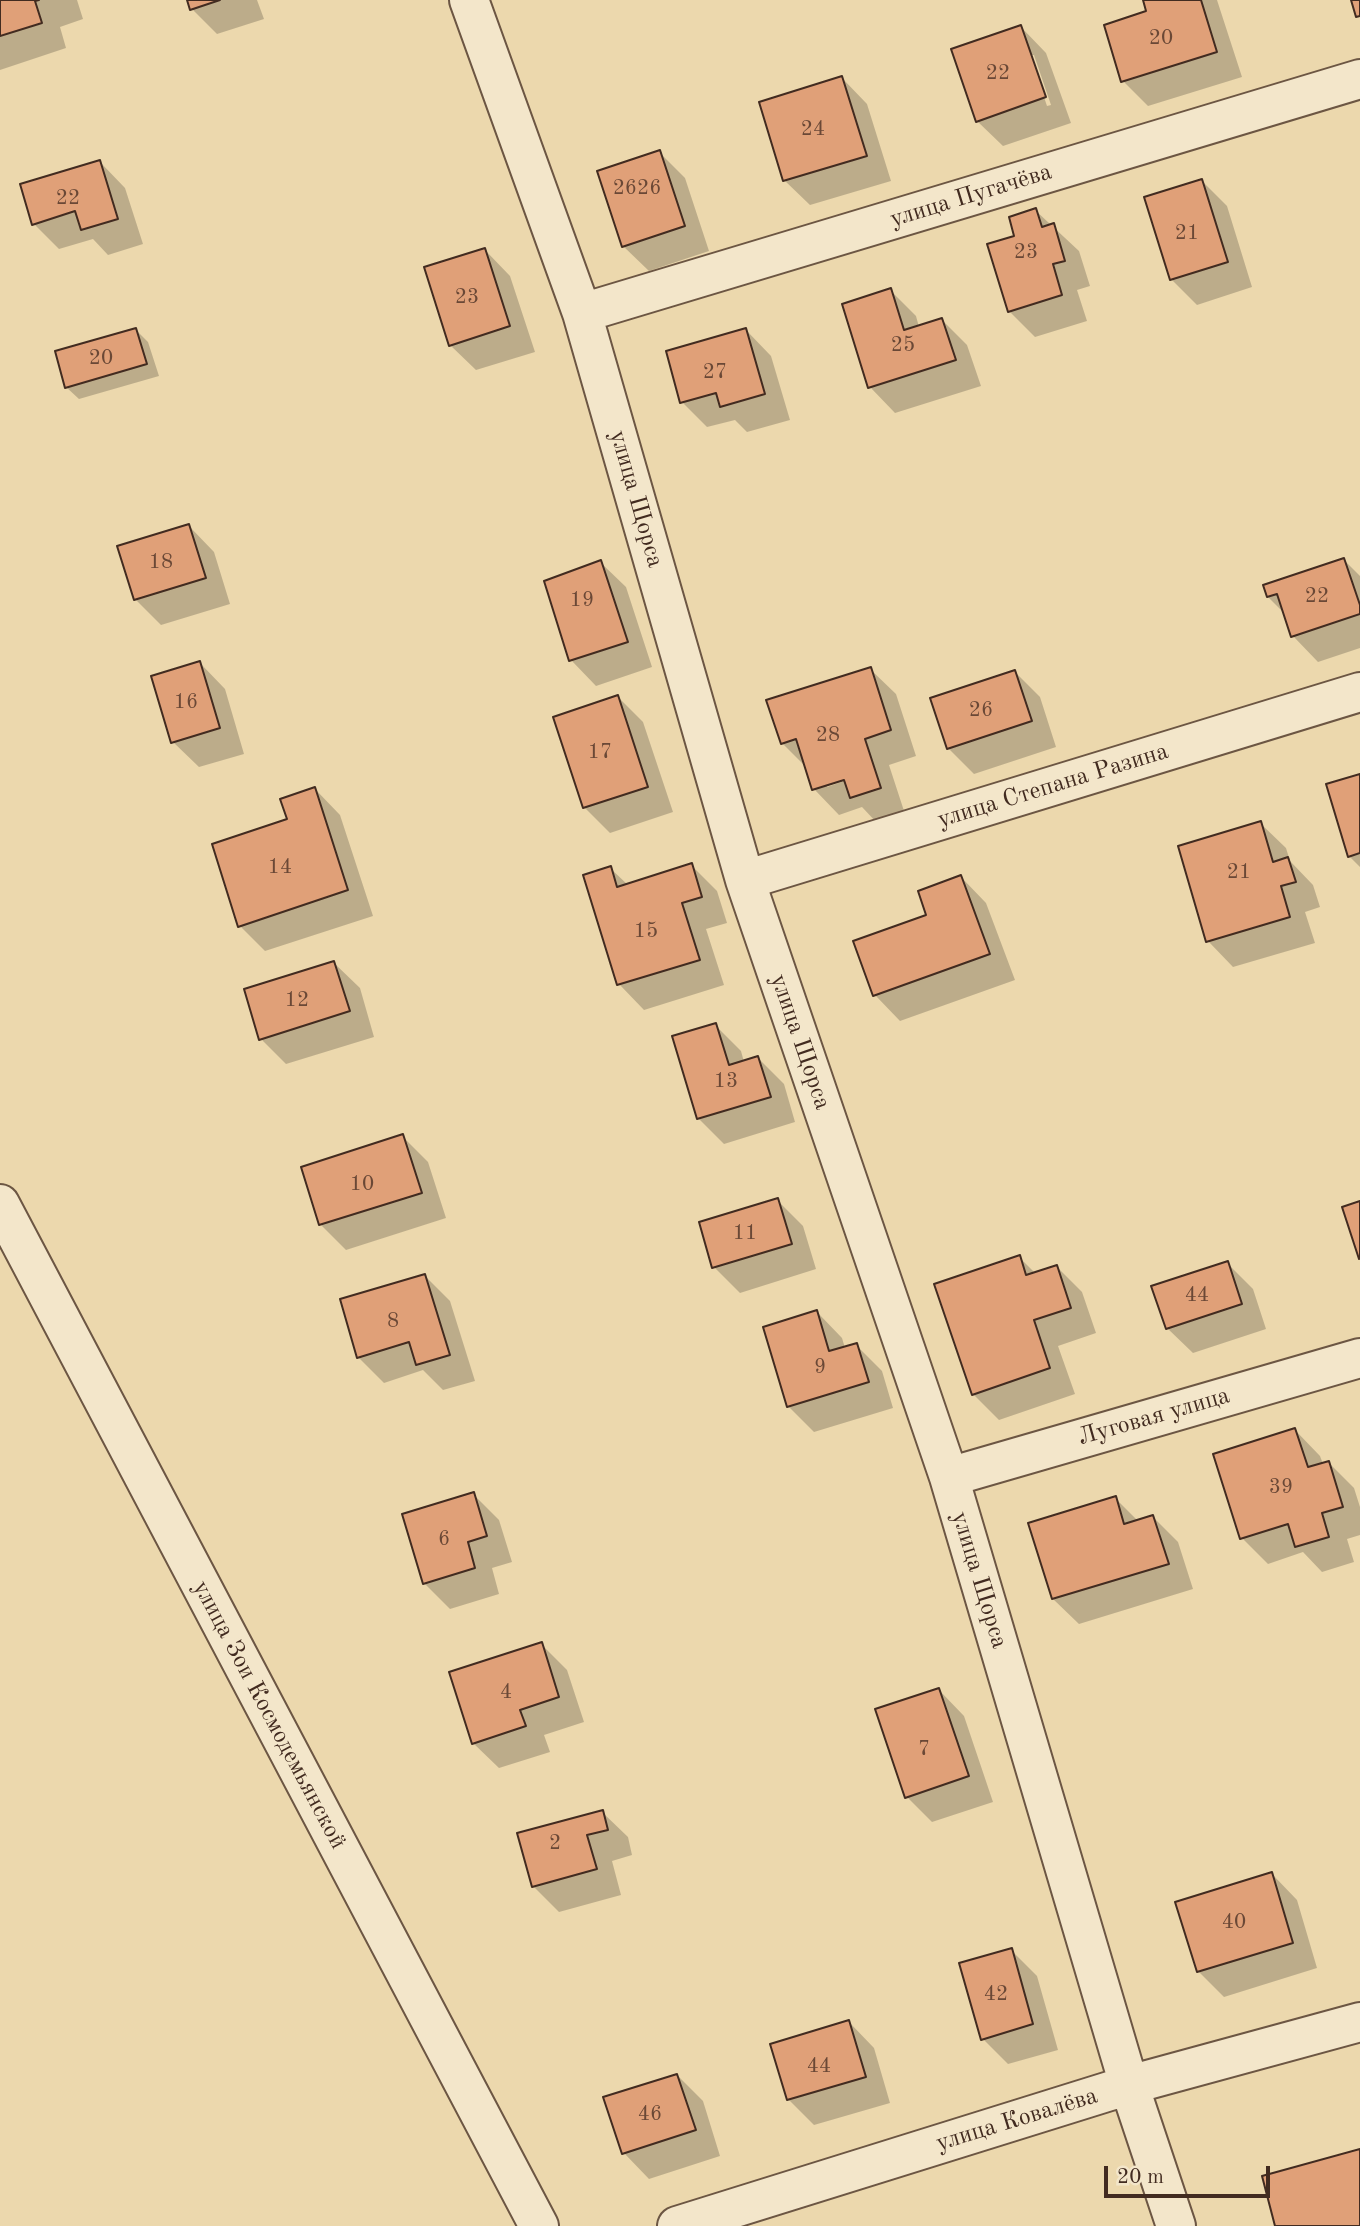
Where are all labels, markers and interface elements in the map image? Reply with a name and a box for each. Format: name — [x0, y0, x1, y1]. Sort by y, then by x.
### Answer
house number: 20 — [1149, 25, 1173, 51]
house number: 22 — [986, 60, 1010, 86]
house number: 24 — [801, 116, 825, 142]
street label: улица Пугачёва — [887, 158, 1055, 234]
house number: 2626 — [613, 175, 661, 201]
house number: 22 — [56, 185, 80, 211]
house number: 21 — [1175, 220, 1199, 246]
house number: 23 — [1014, 239, 1038, 265]
house number: 23 — [455, 284, 479, 310]
house number: 25 — [891, 332, 915, 358]
house number: 20 — [89, 345, 113, 371]
house number: 27 — [703, 359, 727, 385]
street label: улица Щорса — [603, 427, 669, 571]
house number: 18 — [149, 549, 173, 575]
house number: 22 — [1305, 583, 1329, 609]
house number: 19 — [570, 587, 594, 613]
house number: 16 — [174, 689, 198, 715]
house number: 26 — [969, 697, 993, 723]
house number: 28 — [816, 722, 840, 748]
street label: улица Степана Разина — [934, 737, 1172, 835]
house number: 17 — [588, 739, 612, 765]
house number: 14 — [268, 854, 292, 880]
house number: 21 — [1227, 859, 1251, 885]
house number: 15 — [634, 918, 658, 944]
street label: улица Щорса — [763, 970, 837, 1114]
house number: 12 — [285, 987, 309, 1013]
house number: 13 — [714, 1068, 738, 1094]
house number: 10 — [350, 1171, 374, 1197]
house number: 11 — [733, 1220, 757, 1246]
house number: 44 — [1185, 1282, 1209, 1308]
house number: 8 — [387, 1308, 399, 1334]
house number: 9 — [814, 1354, 826, 1380]
street label: Луговая улица — [1075, 1382, 1233, 1452]
house number: 39 — [1269, 1474, 1293, 1500]
street label: улица Щорса — [945, 1508, 1013, 1652]
house number: 6 — [438, 1526, 450, 1552]
street label: улица Зои Космодемьянской — [186, 1576, 352, 1854]
house number: 4 — [500, 1679, 512, 1705]
house number: 7 — [918, 1736, 930, 1762]
house number: 2 — [549, 1830, 561, 1856]
house number: 40 — [1222, 1909, 1246, 1935]
house number: 42 — [984, 1981, 1008, 2007]
house number: 44 — [807, 2053, 831, 2079]
street label: улица Ковалёва — [933, 2082, 1101, 2158]
house number: 46 — [638, 2101, 662, 2127]
scale bar — [1108, 2152, 1274, 2196]
text: 20 m — [1117, 2167, 1164, 2188]

